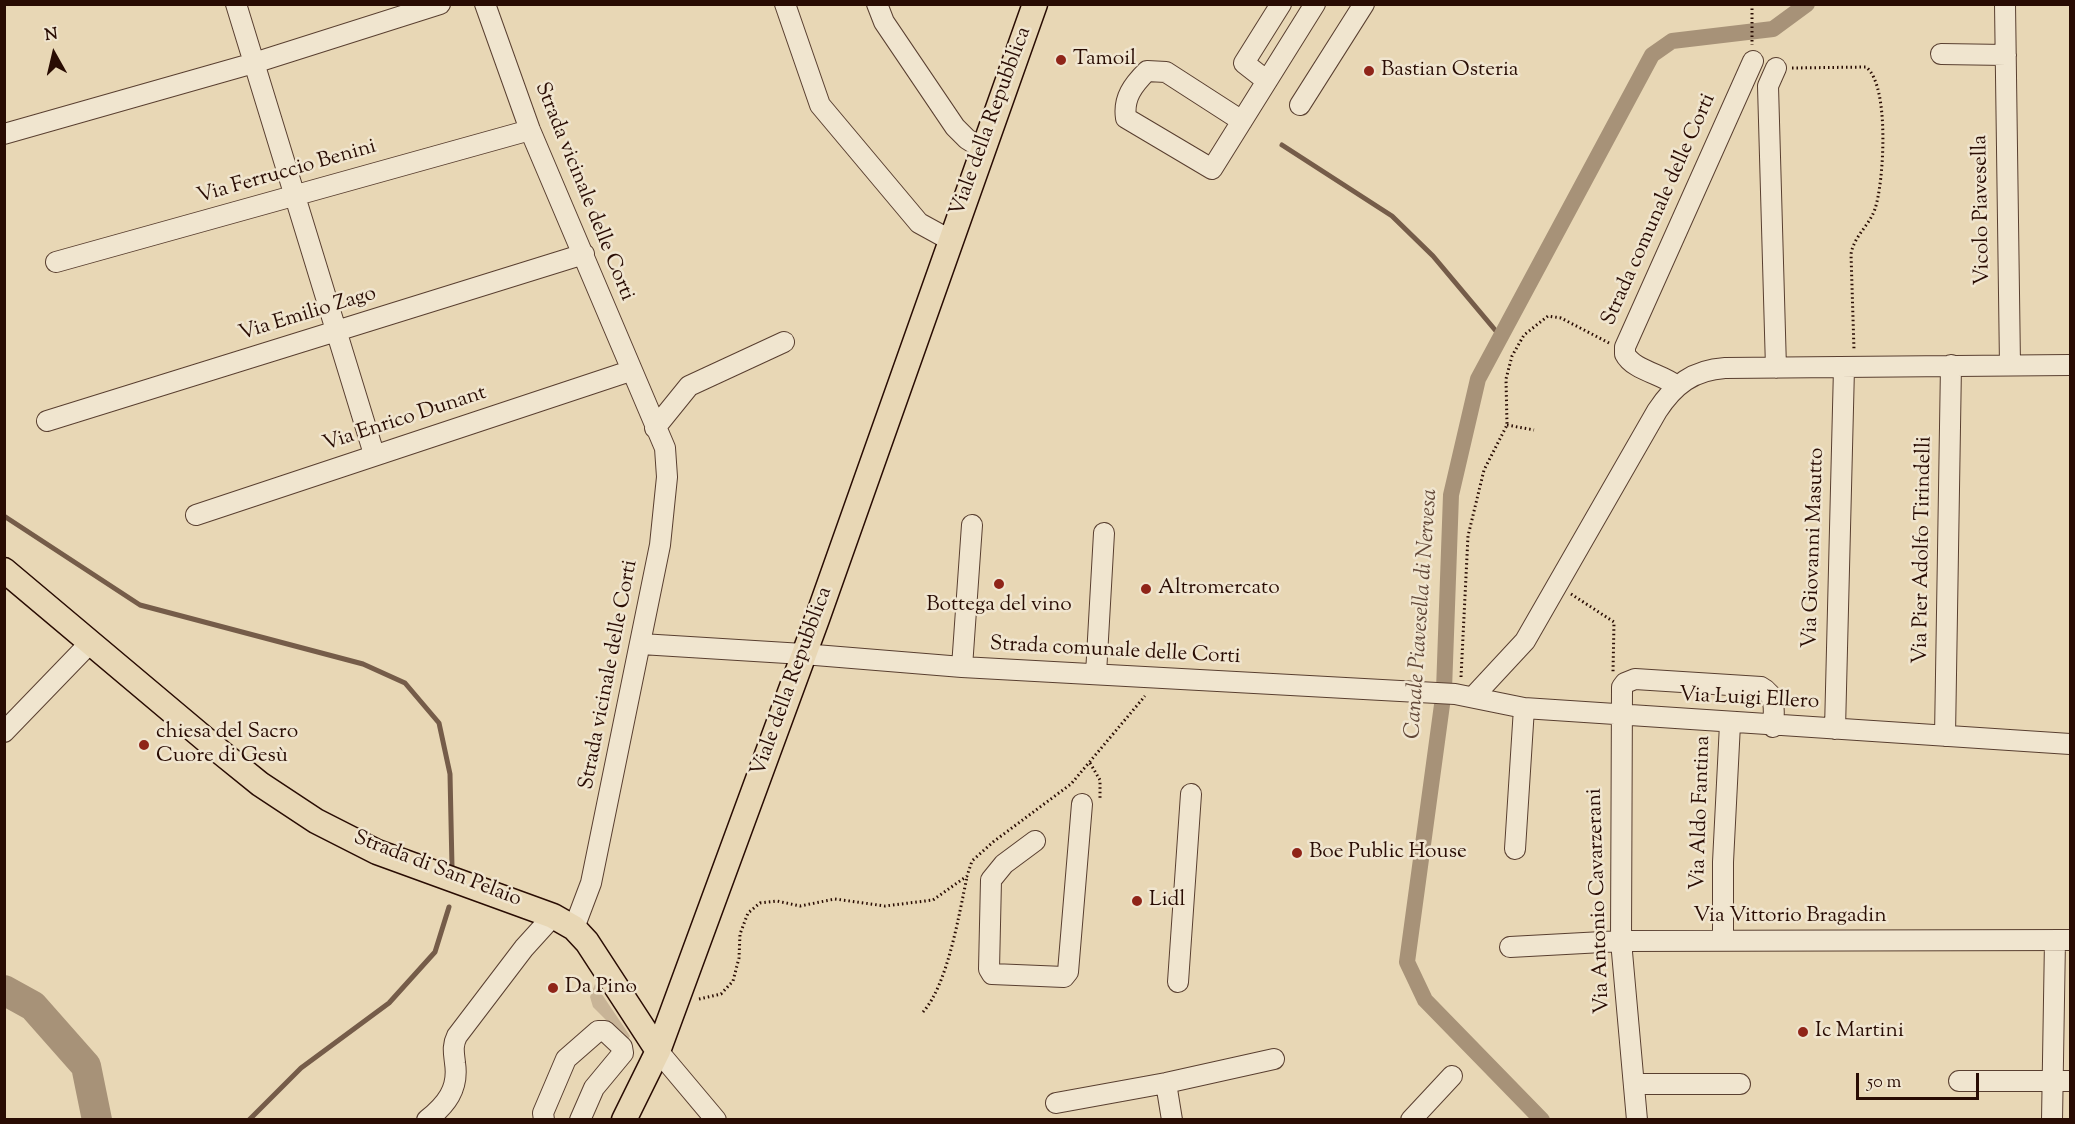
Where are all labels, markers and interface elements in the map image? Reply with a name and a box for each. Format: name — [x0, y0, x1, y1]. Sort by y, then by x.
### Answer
text: N — [43, 23, 59, 48]
north arrow — [24, 24, 84, 84]
street label: Viale della Repubblica — [946, 24, 1038, 220]
place label: Tamoil — [1073, 47, 1136, 73]
marker: Tamoil — [1054, 53, 1068, 67]
place label: Bastian Osteria — [1381, 58, 1519, 84]
marker: Bastian Osteria — [1362, 64, 1376, 78]
street label: Strada vicinale delle Corti — [528, 79, 638, 305]
street label: Strada comunale delle Corti — [1597, 90, 1723, 330]
street label: Via Ferruccio Benini — [194, 135, 380, 211]
street label: Vicolo Piavesella — [1969, 135, 1997, 285]
street label: Via Emilio Zago — [236, 282, 380, 348]
street label: Via Enrico Dunant — [320, 382, 490, 458]
street label: Via Pier Adolfo Tirindelli — [1909, 436, 1939, 664]
street label: Via Giovanni Masutto — [1799, 447, 1831, 649]
water label: Canale Piavesella di Nervesa — [1401, 488, 1445, 740]
street label: Strada vicinale delle Corti — [575, 558, 645, 792]
place label: Altromercato — [1158, 576, 1280, 602]
marker: Bottega del vino — [992, 577, 1006, 591]
marker: Altromercato — [1139, 582, 1153, 596]
street label: Viale della Repubblica — [747, 584, 839, 780]
place label: Bottega del vino — [926, 593, 1072, 619]
street label: Strada comunale delle Corti — [989, 633, 1241, 671]
street label: Via Luigi Ellero — [1678, 684, 1820, 716]
place label: chiesa del Sacro Cuore di Gesù — [156, 720, 298, 770]
street label: Via Aldo Fantina — [1687, 735, 1717, 891]
marker: chiesa del Sacro Cuore di Gesù — [137, 738, 151, 752]
street label: Via Antonio Cavarzerani — [1583, 788, 1617, 1014]
street label: Strada di San Pelaio — [349, 826, 525, 914]
place label: Boe Public House — [1309, 840, 1467, 866]
marker: Boe Public House — [1290, 846, 1304, 860]
place label: Lidl — [1149, 888, 1185, 914]
marker: Lidl — [1130, 894, 1144, 908]
street label: Via Vittorio Bragadin — [1693, 904, 1887, 930]
place label: Da Pino — [565, 975, 637, 1001]
marker: Da Pino — [546, 981, 560, 995]
place label: Ic Martini — [1815, 1019, 1904, 1045]
marker: Ic Martini — [1796, 1025, 1810, 1039]
scale bar — [1859, 1061, 1982, 1099]
text: 50 m — [1867, 1070, 1901, 1096]

